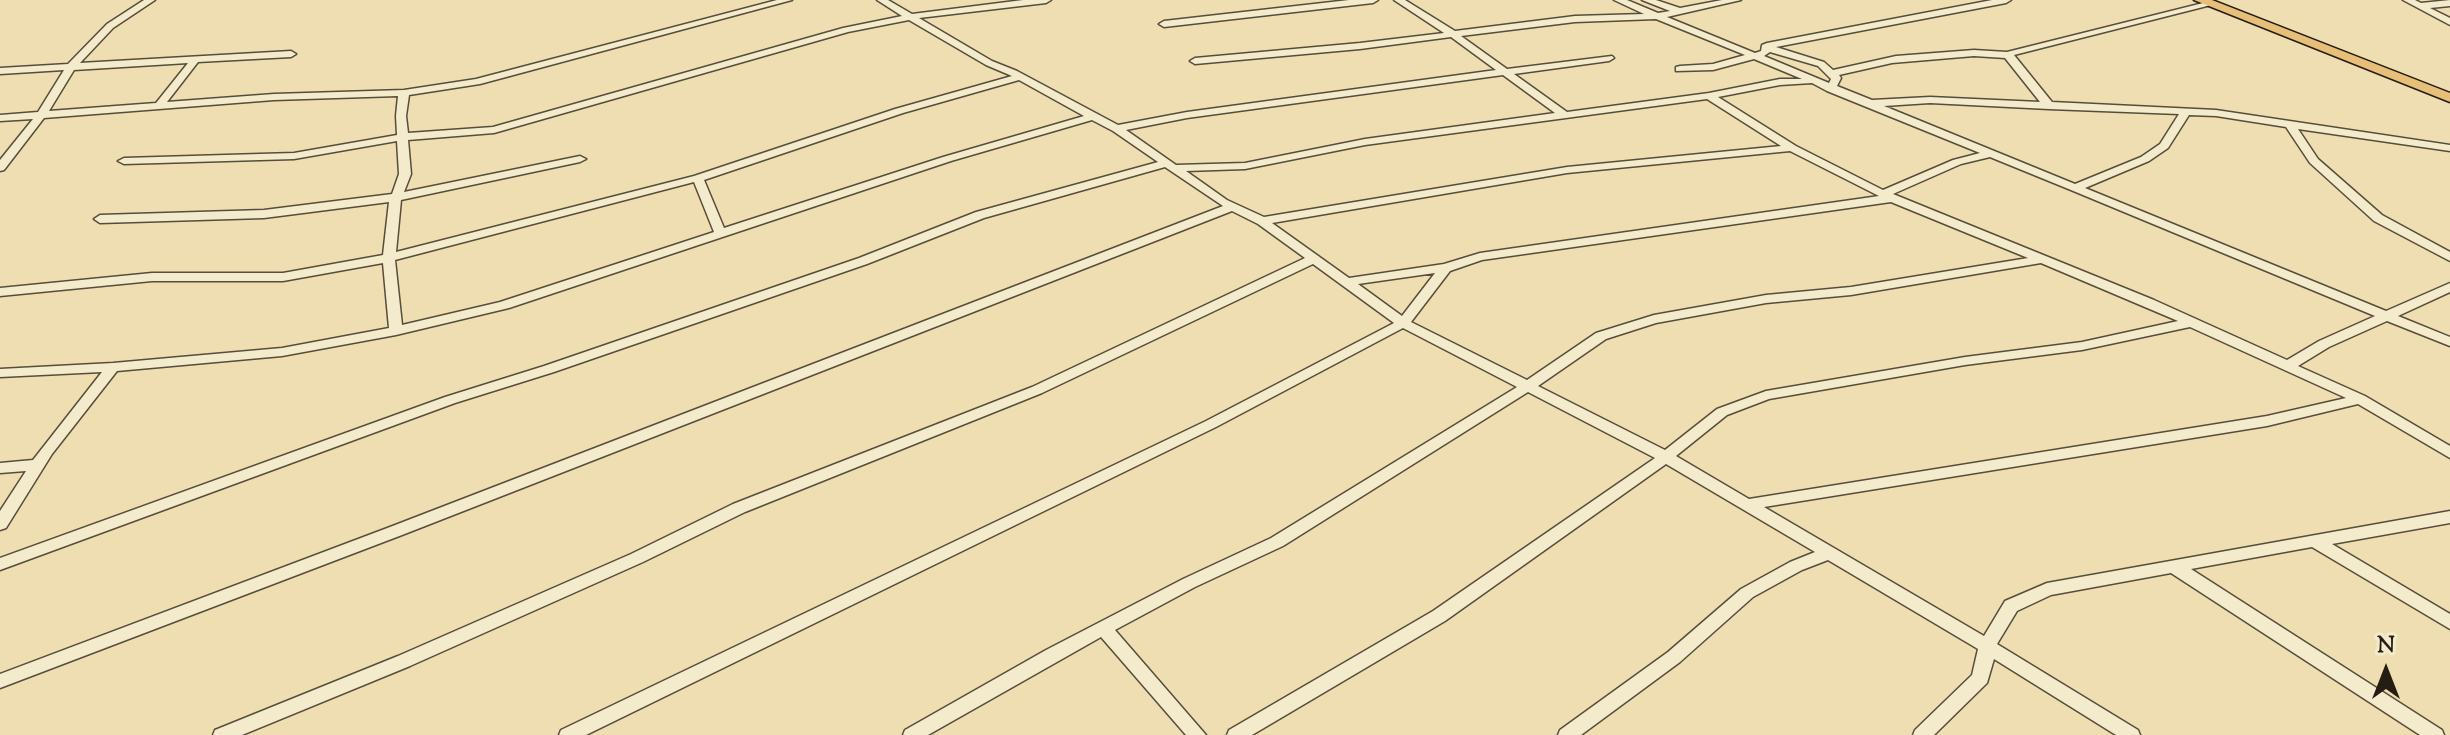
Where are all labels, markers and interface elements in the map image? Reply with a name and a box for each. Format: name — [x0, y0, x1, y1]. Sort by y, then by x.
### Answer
north arrow — [2346, 631, 2426, 711]
text: N — [2377, 631, 2395, 663]

